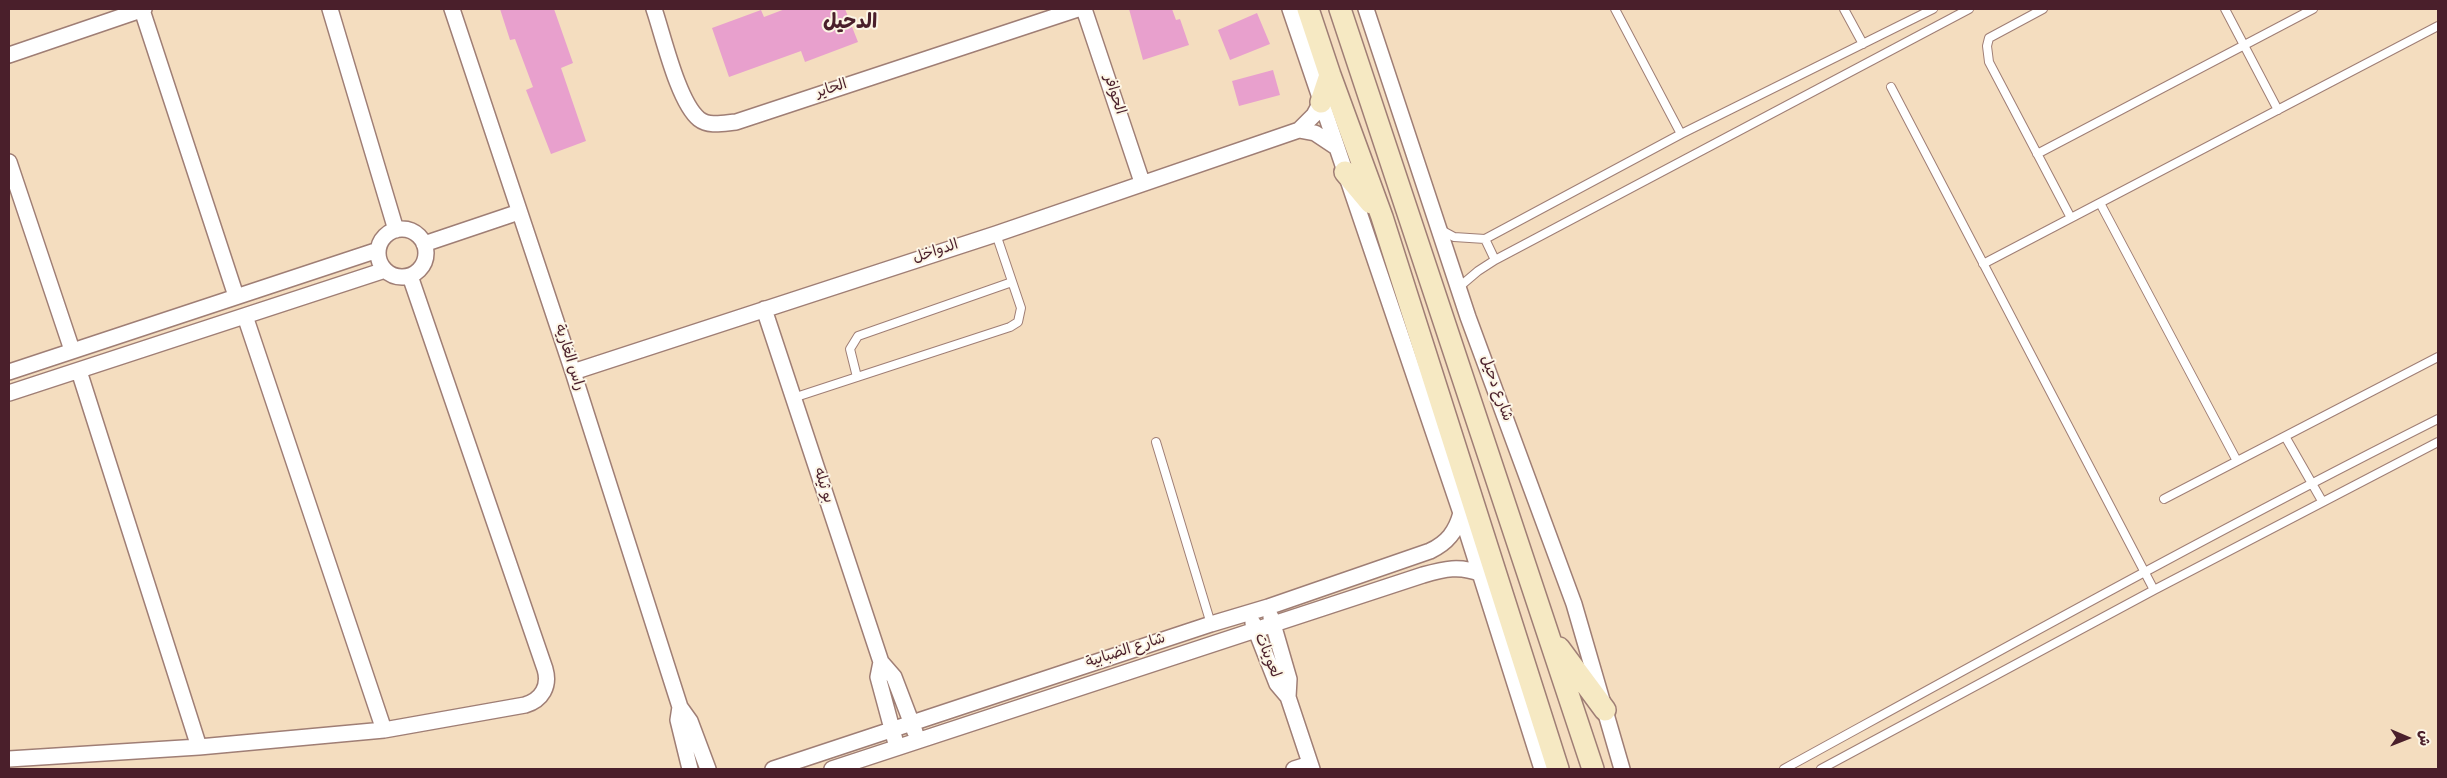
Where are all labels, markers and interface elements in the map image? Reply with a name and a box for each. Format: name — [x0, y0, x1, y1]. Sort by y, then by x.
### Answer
district label: الدحيل — [823, 13, 877, 37]
street label: الحوافر — [1098, 73, 1128, 117]
street label: الحاير — [814, 77, 850, 103]
street label: الدواخل — [911, 237, 961, 269]
street label: راس الغارية — [549, 323, 587, 393]
street label: شارع دحيل — [1475, 354, 1515, 424]
street label: بو ثيله — [808, 466, 836, 506]
street label: شارع الضبابية — [1084, 631, 1168, 673]
street label: لعوينات — [1249, 631, 1283, 681]
north arrow — [2382, 713, 2432, 763]
text: ش — [2414, 730, 2431, 746]

